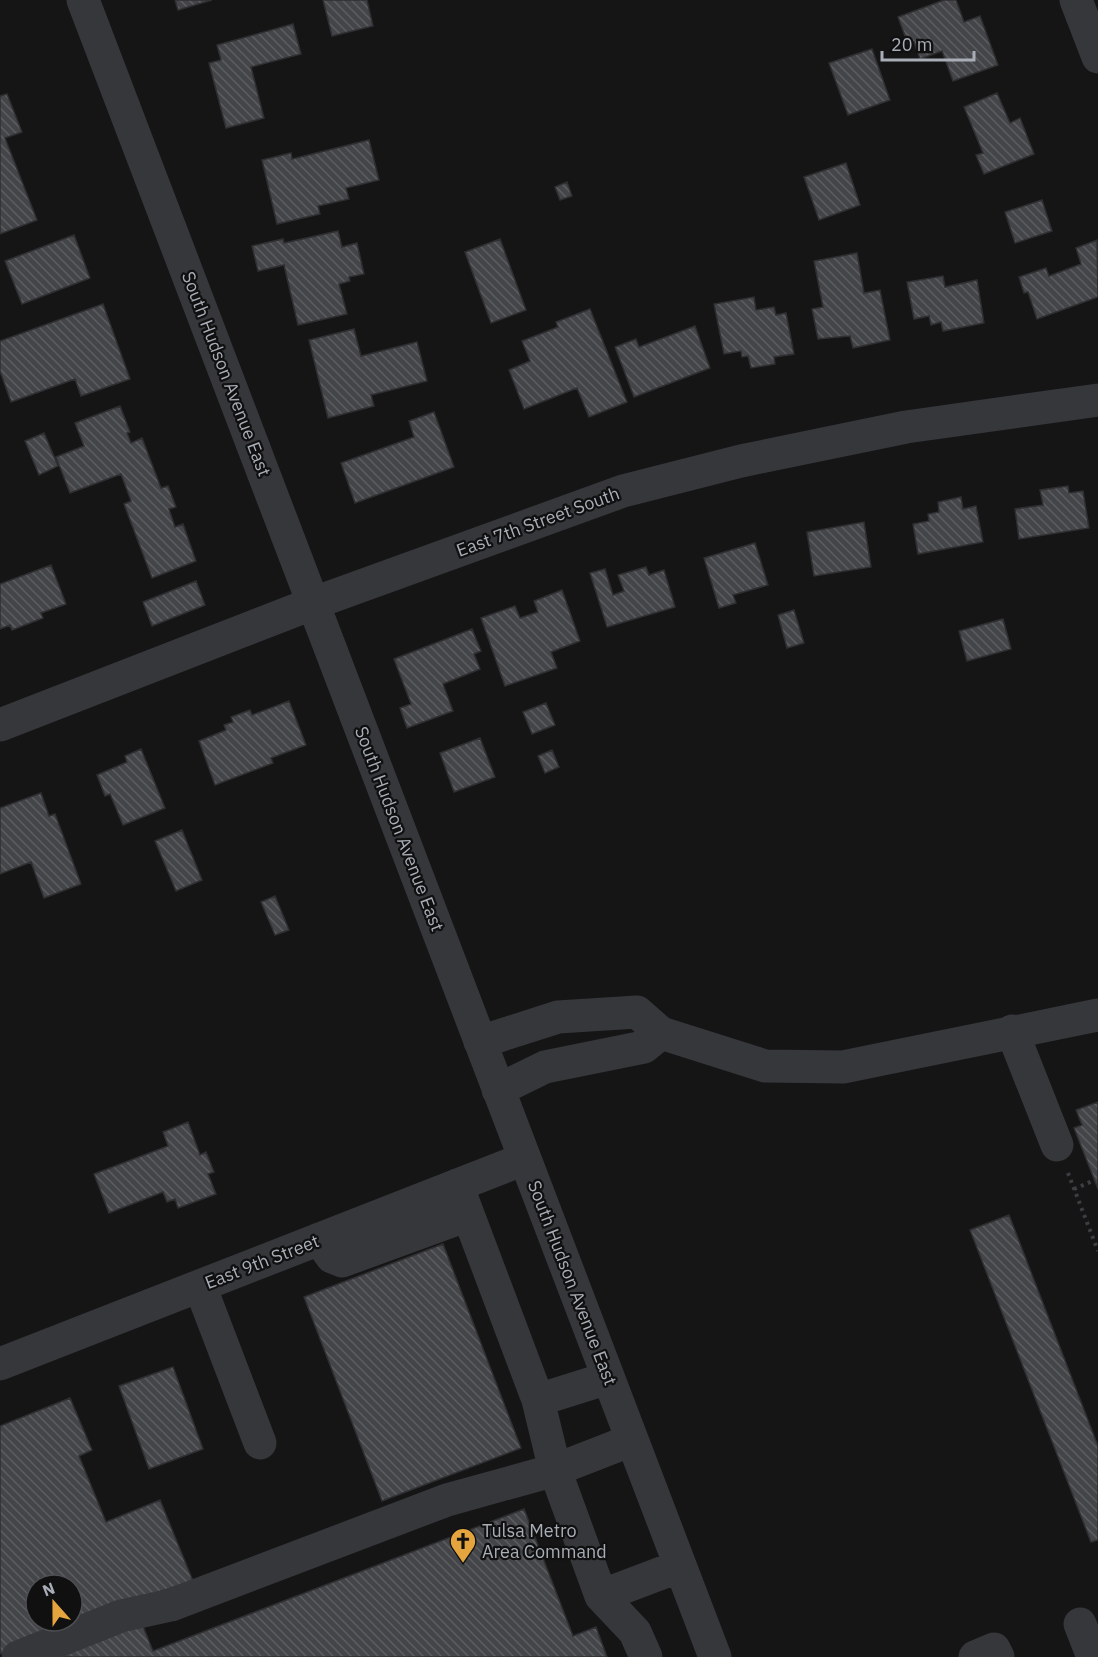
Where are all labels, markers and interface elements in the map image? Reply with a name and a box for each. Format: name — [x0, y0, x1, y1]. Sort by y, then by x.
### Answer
scale bar — [882, 24, 974, 62]
text: 20 m — [891, 33, 933, 56]
street label: South Hudson Avenue East — [177, 268, 276, 480]
street label: East 7th Street South — [453, 481, 622, 562]
street label: South Hudson Avenue East — [350, 723, 449, 935]
street label: South Hudson Avenue East — [523, 1177, 622, 1389]
street label: East 9th Street — [202, 1229, 322, 1294]
place label: Tulsa Metro Area Command — [482, 1519, 607, 1563]
church icon: Tulsa Metro Area Command — [448, 1526, 478, 1564]
north arrow — [24, 1573, 84, 1633]
text: N — [40, 1578, 58, 1600]

